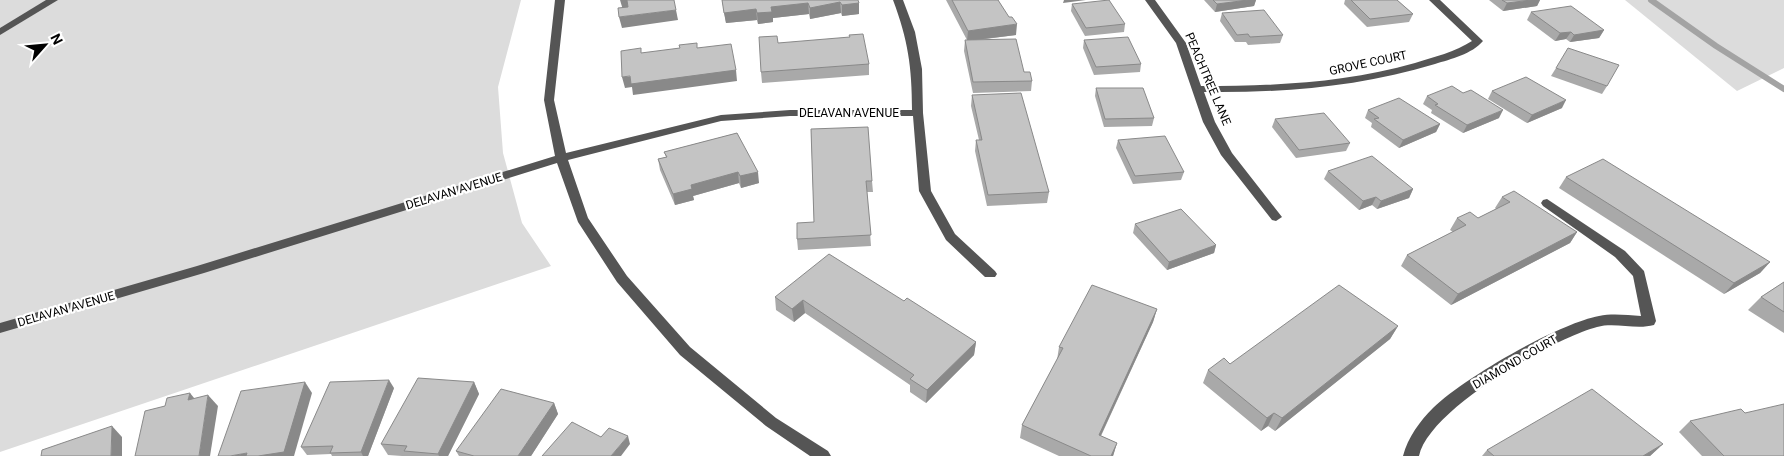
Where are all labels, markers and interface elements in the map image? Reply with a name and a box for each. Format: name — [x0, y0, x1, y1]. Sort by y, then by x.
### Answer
north arrow — [20, 20, 70, 70]
text: N — [47, 31, 66, 47]
street label: PEACHTREE LANE — [1182, 31, 1234, 128]
street label: GROVE COURT — [1328, 48, 1408, 78]
street label: DELAVAN AVENUE — [799, 106, 899, 120]
street label: DELAVAN AVENUE — [404, 170, 504, 212]
street label: DELAVAN AVENUE — [16, 288, 116, 330]
street label: DIAMOND COURT — [1470, 332, 1560, 392]

